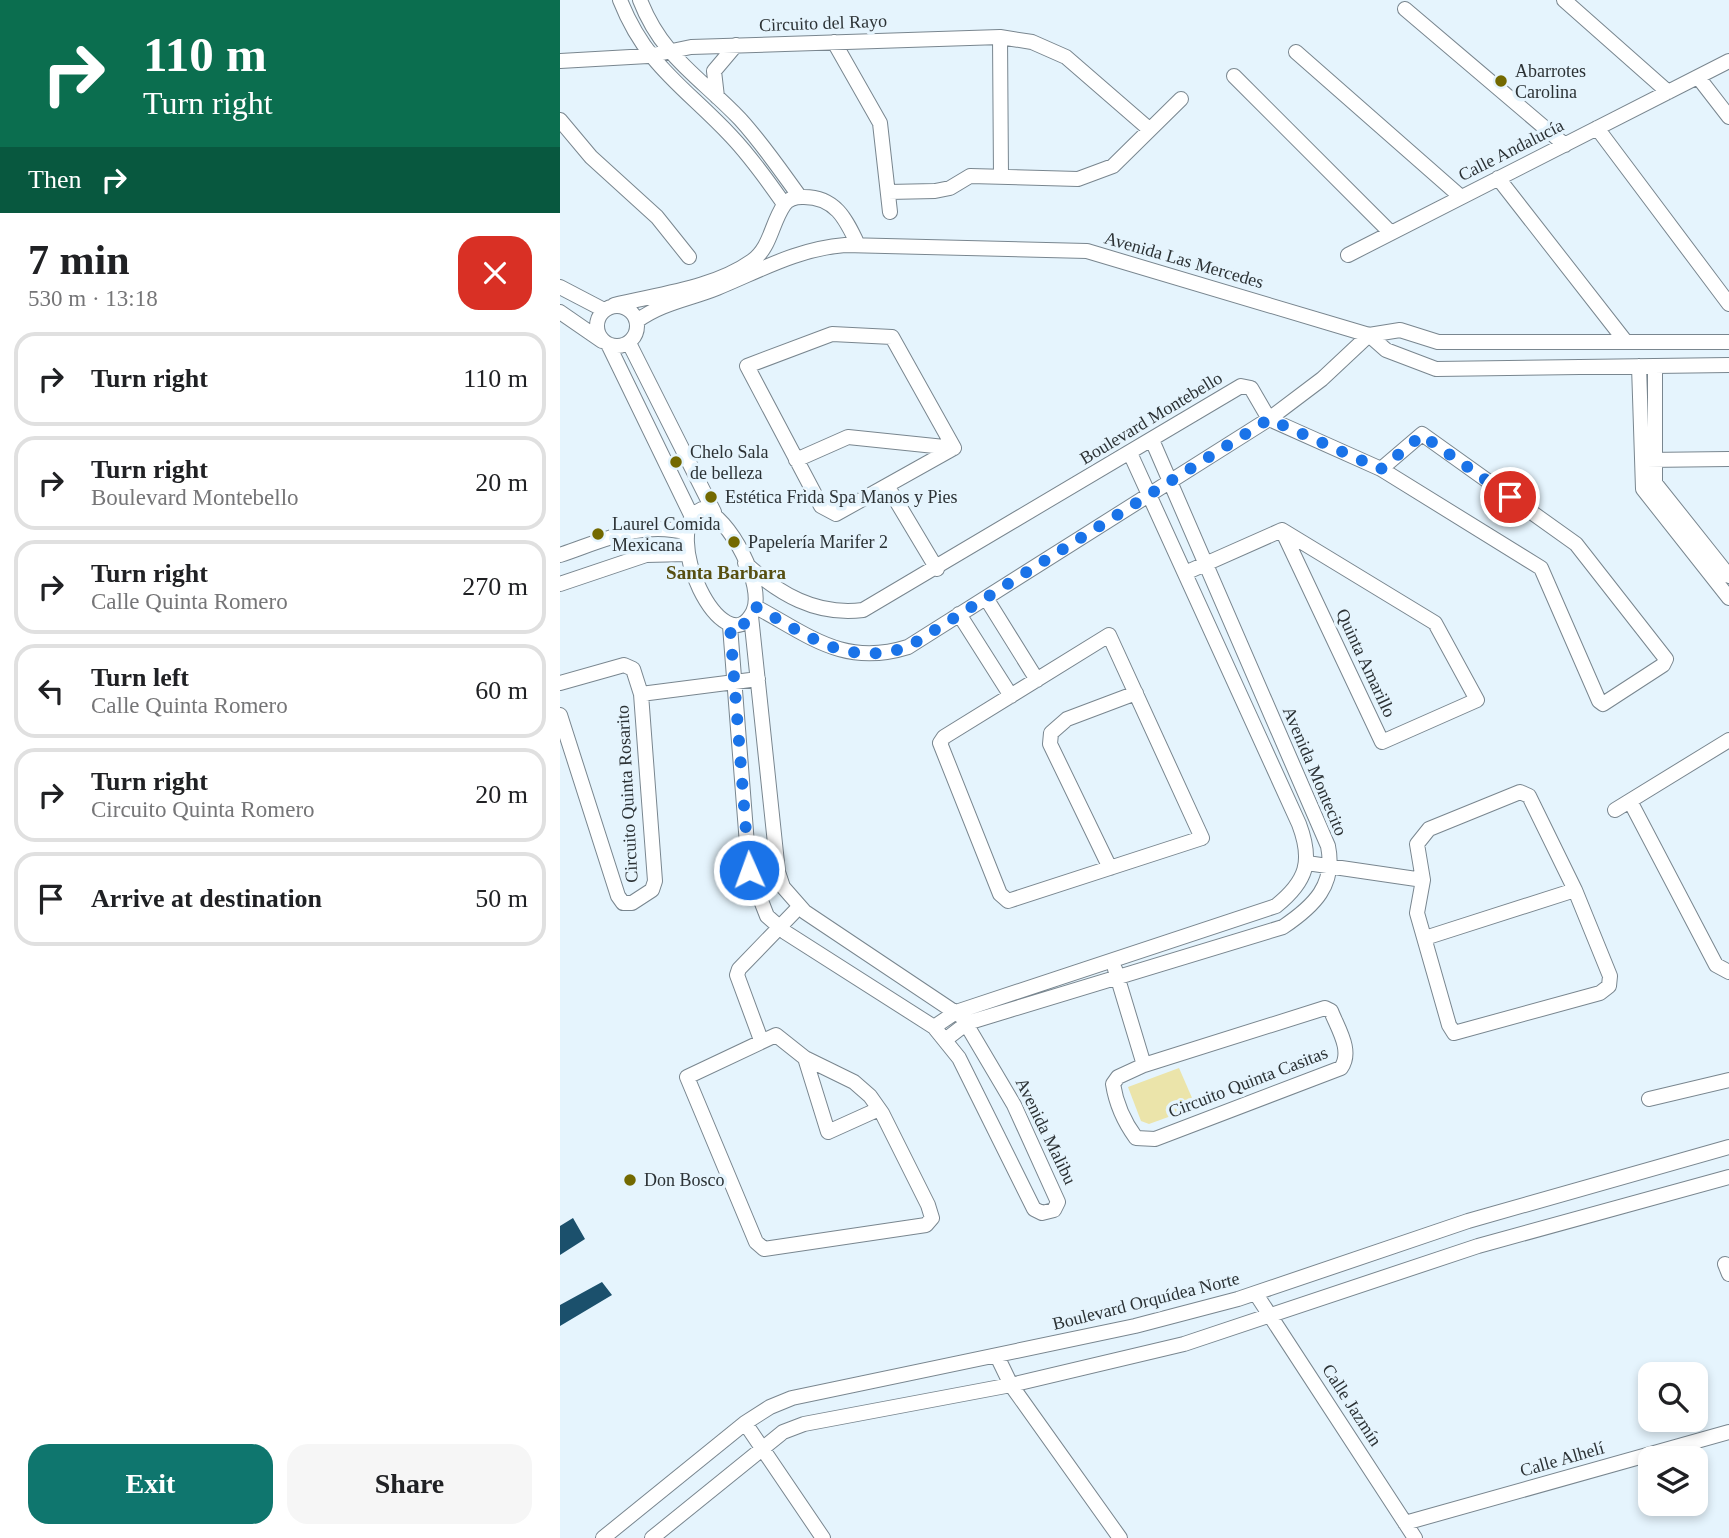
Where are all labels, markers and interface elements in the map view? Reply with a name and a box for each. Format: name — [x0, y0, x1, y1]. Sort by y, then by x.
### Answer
street label: Circuito del Rayo — [759, 11, 887, 35]
text: 110 m — [143, 27, 267, 82]
icon: right — [28, 28, 119, 119]
place label: Abarrotes Carolina — [1515, 61, 1586, 102]
marker: Abarrotes Carolina — [1493, 73, 1509, 89]
text: Turn right — [143, 85, 273, 121]
street label: Calle Andalucía — [1455, 115, 1567, 185]
icon: right — [95, 161, 133, 199]
text: Then — [28, 165, 81, 194]
street label: Avenida Las Mercedes — [1102, 228, 1266, 292]
button: close — [458, 236, 532, 310]
text: 7 min — [28, 237, 130, 283]
text: 530 m · 13:18 — [28, 286, 158, 311]
icon: right — [32, 360, 70, 398]
text: Turn right — [91, 364, 208, 393]
text: 110 m — [463, 364, 528, 393]
street label: Boulevard Montebello — [1076, 368, 1226, 468]
place label: Chelo Sala de belleza — [690, 442, 769, 483]
marker: Chelo Sala de belleza — [668, 454, 684, 470]
text: Turn right — [91, 455, 208, 484]
icon: right — [32, 464, 70, 502]
pin — [1480, 467, 1540, 527]
text: 20 m — [475, 468, 528, 497]
icon: arrive — [1491, 478, 1529, 516]
text: Boulevard Montebello — [91, 485, 299, 510]
place label: Estética Frida Spa Manos y Pies — [725, 487, 957, 507]
marker: Estética Frida Spa Manos y Pies — [703, 489, 719, 505]
place label: Laurel Comida Mexicana — [612, 514, 720, 555]
marker: Laurel Comida Mexicana — [590, 526, 606, 542]
place label: Papelería Marifer 2 — [748, 532, 888, 552]
marker: Papelería Marifer 2 — [726, 534, 742, 550]
text: Turn right — [91, 559, 208, 588]
district label: Santa Barbara — [666, 562, 786, 583]
icon: right — [32, 568, 70, 606]
text: 270 m — [462, 572, 528, 601]
text: Calle Quinta Romero — [91, 589, 288, 614]
street label: Quinta Amarillo — [1332, 606, 1400, 720]
text: Turn left — [91, 663, 189, 692]
icon: left — [32, 672, 70, 710]
text: 60 m — [475, 676, 528, 705]
text: Calle Quinta Romero — [91, 693, 288, 718]
street label: Avenida Montecito — [1279, 704, 1351, 838]
street label: Circuito Quinta Rosarito — [612, 705, 642, 883]
text: Turn right — [91, 767, 208, 796]
icon: right — [32, 776, 70, 814]
text: 20 m — [475, 780, 528, 809]
text: Circuito Quinta Romero — [91, 797, 315, 822]
position arrow — [712, 833, 786, 907]
icon: arrive — [32, 880, 70, 918]
text: Arrive at destination — [91, 884, 322, 913]
text: 50 m — [475, 884, 528, 913]
street label: Circuito Quinta Casitas — [1166, 1042, 1330, 1122]
street label: Avenida Malibu — [1012, 1074, 1080, 1188]
place label: Don Bosco — [644, 1170, 725, 1190]
marker: Don Bosco — [622, 1172, 638, 1188]
street label: Boulevard Orquídea Norte — [1050, 1268, 1242, 1334]
street label: Calle Jazmín — [1318, 1360, 1386, 1450]
map controls — [1638, 1362, 1708, 1516]
button: search — [1638, 1362, 1708, 1432]
street label: Calle Alhelí — [1518, 1437, 1606, 1481]
button: Exit — [28, 1444, 273, 1524]
button: Share — [287, 1444, 532, 1524]
button: layers — [1638, 1446, 1708, 1516]

